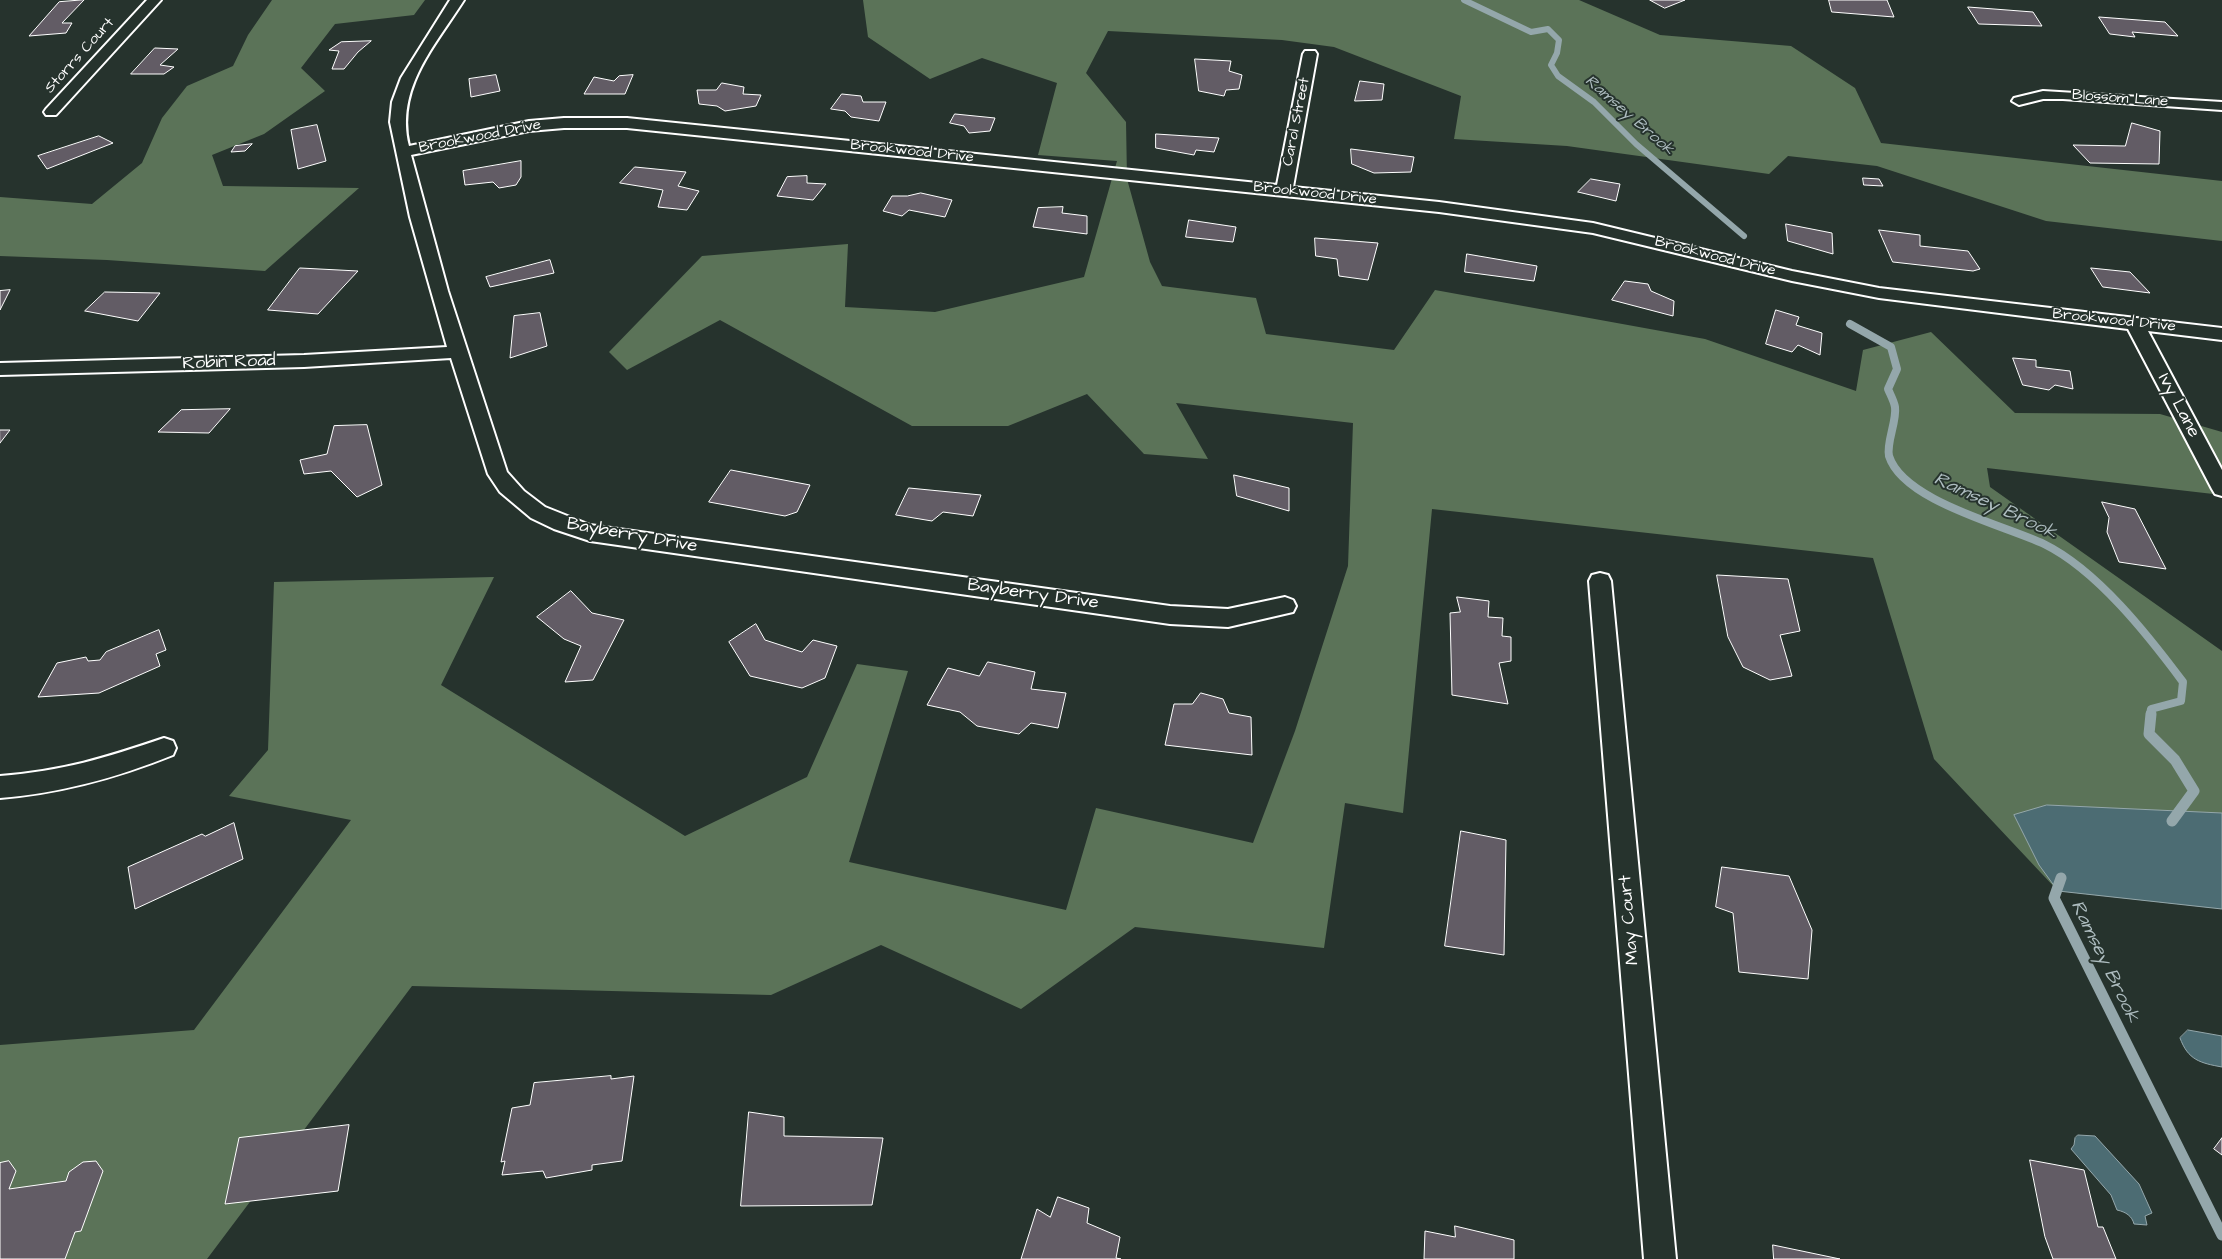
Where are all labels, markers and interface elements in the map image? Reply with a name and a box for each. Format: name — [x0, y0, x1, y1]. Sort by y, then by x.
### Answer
street label: Storrs Court — [41, 15, 119, 97]
water label: Ramsey Brook — [1580, 72, 1678, 160]
street label: Carol Street — [1280, 76, 1314, 168]
street label: Blossom Lane — [2071, 87, 2169, 111]
street label: Brookwood Drive — [417, 116, 543, 158]
street label: Brookwood Drive — [849, 137, 975, 167]
street label: Brookwood Drive — [1252, 179, 1378, 209]
street label: Brookwood Drive — [1653, 233, 1777, 281]
street label: Brookwood Drive — [2051, 306, 2177, 336]
street label: Robin Road — [182, 351, 276, 375]
street label: Ivy Lane — [2152, 370, 2204, 442]
water label: Ramsey Brook — [1930, 469, 2060, 545]
street label: Bayberry Drive — [565, 514, 699, 558]
street label: Bayberry Drive — [966, 575, 1100, 615]
street label: May Court — [1615, 874, 1645, 966]
water label: Ramsey Brook — [2065, 897, 2143, 1027]

